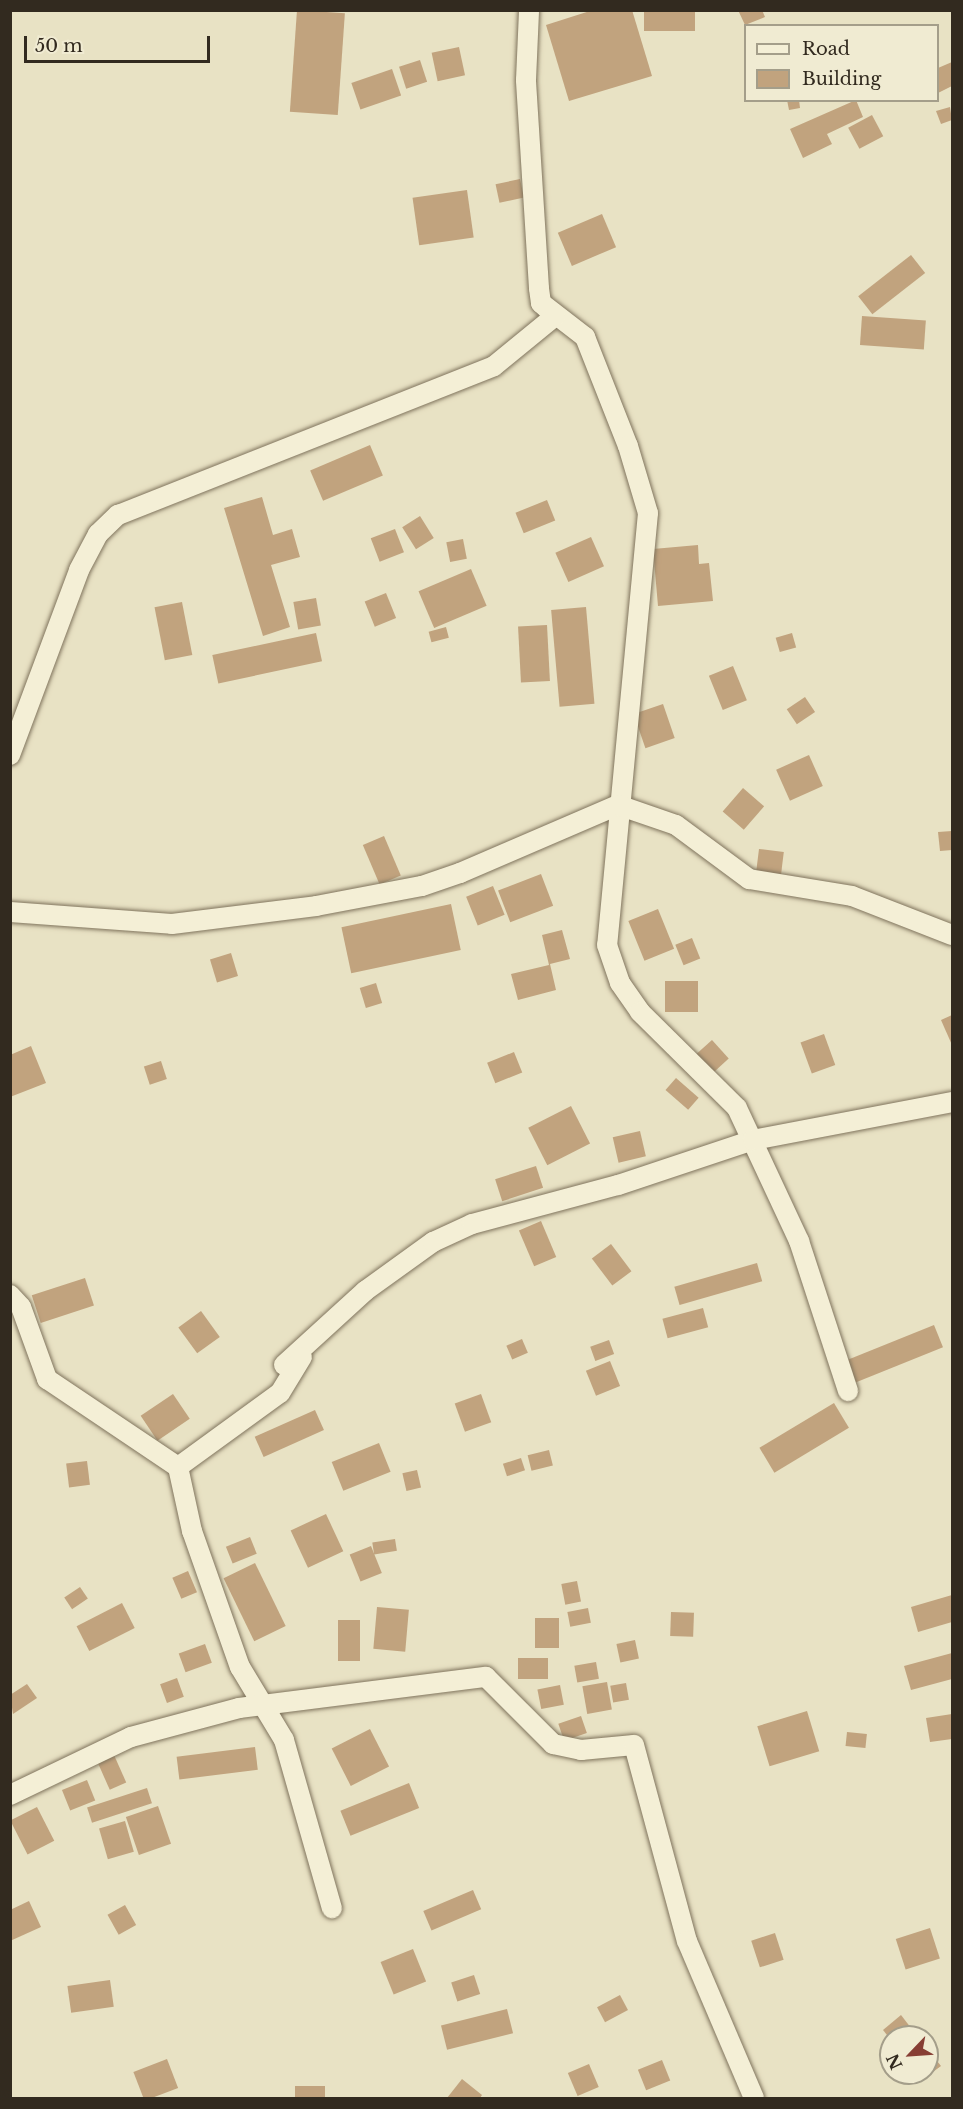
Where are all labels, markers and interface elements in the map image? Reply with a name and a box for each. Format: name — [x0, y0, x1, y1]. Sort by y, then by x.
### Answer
scale bar — [27, 24, 213, 62]
legend — [744, 24, 939, 102]
text: 50 m — [35, 35, 83, 57]
text: Road — [802, 38, 850, 60]
text: Building — [802, 68, 881, 90]
north arrow — [879, 2025, 939, 2085]
text: N — [882, 2051, 907, 2073]

